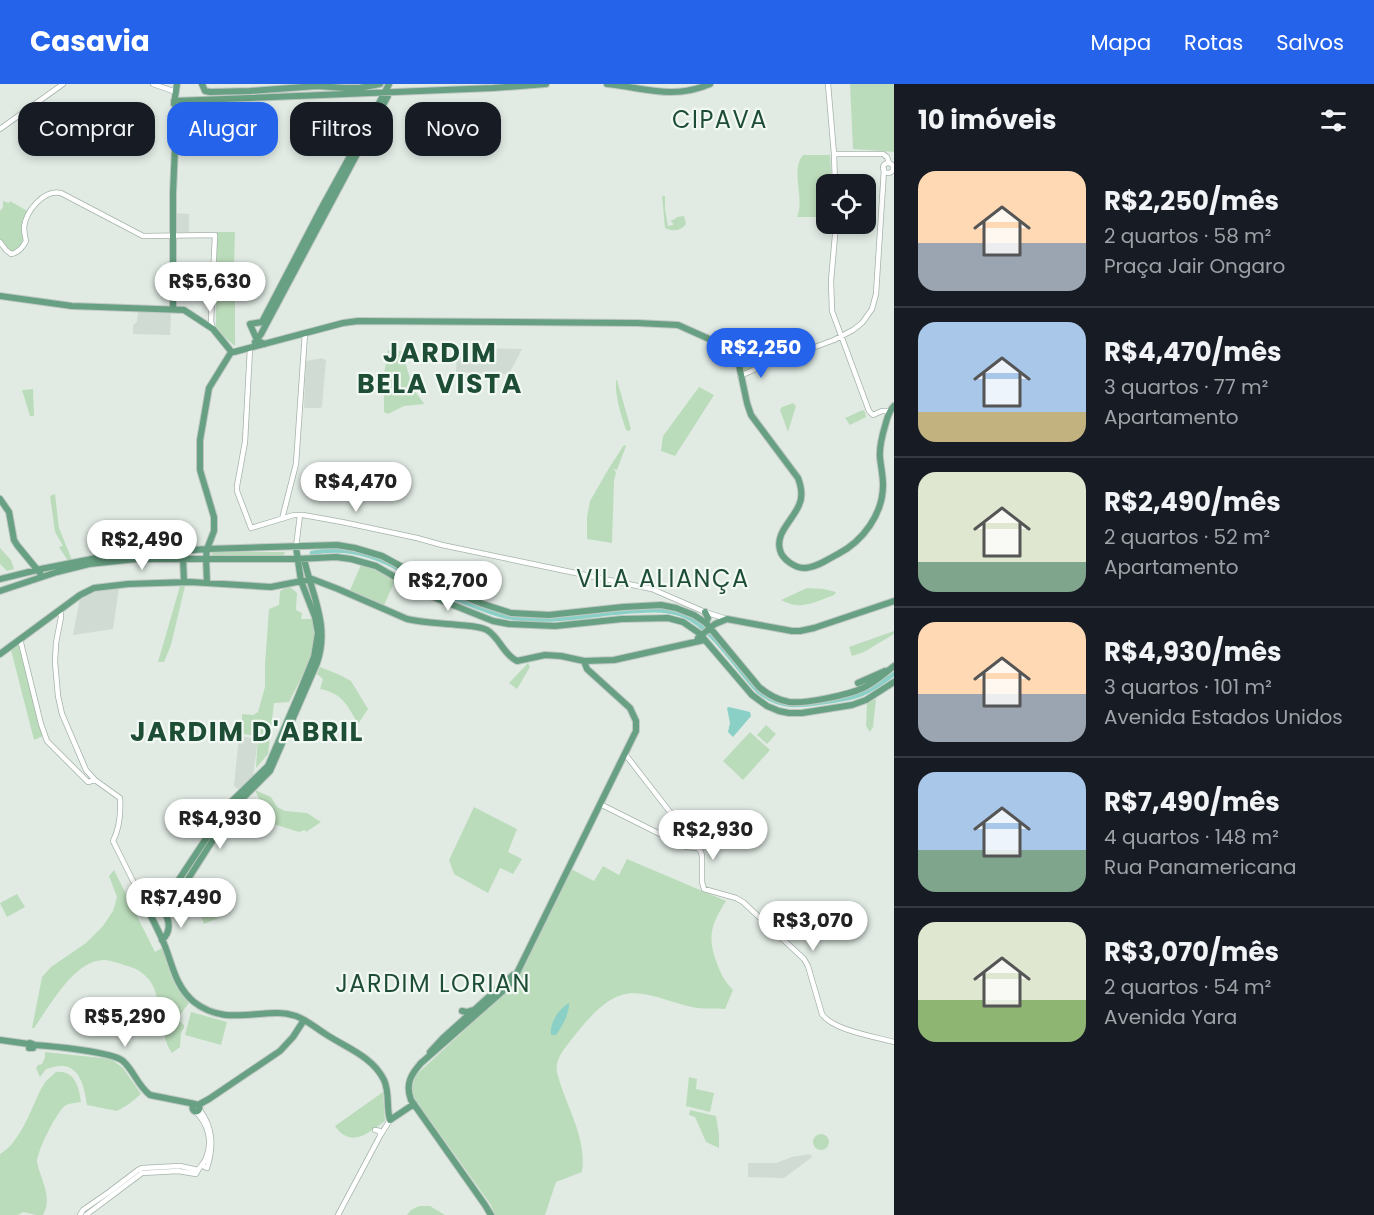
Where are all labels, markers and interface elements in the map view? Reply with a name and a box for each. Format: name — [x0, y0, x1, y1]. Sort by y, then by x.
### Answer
text: Casavia — [30, 22, 150, 61]
text: Mapa — [1090, 28, 1151, 57]
text: Rotas — [1184, 28, 1243, 57]
text: Salvos — [1276, 28, 1344, 57]
chip: Comprar — [18, 102, 155, 156]
chip: Alugar — [167, 102, 278, 156]
chip: Filtros — [290, 102, 393, 156]
chip: Novo — [405, 102, 501, 156]
text: 10 imóveis — [918, 102, 1056, 138]
district label: CIPAVA — [672, 103, 768, 136]
icon: filters — [1317, 104, 1350, 137]
map controls — [816, 174, 876, 234]
button: locate — [816, 174, 876, 234]
text: R$2,250/mês — [1104, 183, 1279, 219]
icon: home — [966, 195, 1038, 267]
text: 2 quartos · 58 m² — [1104, 222, 1271, 250]
text: Praça Jair Ongaro — [1104, 252, 1285, 280]
pin: R$5,630 — [155, 262, 265, 313]
text: R$5,630 — [169, 267, 251, 295]
pin: R$2,250 — [706, 328, 816, 379]
text: R$2,250 — [721, 333, 801, 361]
district label: JARDIM BELA VISTA — [357, 334, 523, 402]
text: R$4,470/mês — [1104, 334, 1281, 370]
icon: home — [966, 346, 1038, 418]
text: 3 quartos · 77 m² — [1104, 373, 1268, 401]
text: Apartamento — [1104, 403, 1239, 431]
pin: R$4,470 — [301, 462, 411, 513]
text: R$4,470 — [315, 467, 397, 495]
text: R$2,490/mês — [1104, 484, 1281, 520]
icon: home — [966, 496, 1038, 568]
pin: R$2,490 — [87, 520, 197, 571]
text: 2 quartos · 52 m² — [1104, 523, 1270, 551]
text: R$2,490 — [101, 525, 183, 553]
text: Apartamento — [1104, 553, 1239, 581]
pin: R$2,700 — [393, 561, 503, 612]
district label: VILA ALIANÇA — [576, 562, 750, 595]
text: R$2,700 — [408, 566, 488, 594]
text: R$4,930/mês — [1104, 634, 1282, 670]
icon: home — [966, 646, 1038, 718]
text: 3 quartos · 101 m² — [1104, 673, 1272, 701]
text: Avenida Estados Unidos — [1104, 703, 1343, 731]
district label: JARDIM D'ABRIL — [130, 713, 364, 750]
text: R$7,490/mês — [1104, 784, 1280, 820]
icon: home — [966, 796, 1038, 868]
pin: R$4,930 — [165, 799, 275, 850]
text: R$4,930 — [179, 804, 261, 832]
pin: R$2,930 — [658, 810, 768, 861]
text: R$2,930 — [673, 815, 753, 843]
text: 4 quartos · 148 m² — [1104, 823, 1279, 851]
text: Rua Panamericana — [1104, 853, 1297, 881]
pin: R$7,490 — [126, 878, 236, 929]
text: R$7,490 — [140, 883, 222, 911]
pin: R$3,070 — [758, 901, 868, 952]
text: R$3,070 — [773, 906, 853, 934]
text: R$3,070/mês — [1104, 934, 1279, 970]
icon: home — [966, 946, 1038, 1018]
district label: JARDIM LORIAN — [335, 967, 531, 1000]
text: 2 quartos · 54 m² — [1104, 973, 1271, 1001]
pin: R$5,290 — [70, 997, 180, 1048]
text: R$5,290 — [84, 1002, 166, 1030]
text: Avenida Yara — [1104, 1003, 1237, 1031]

